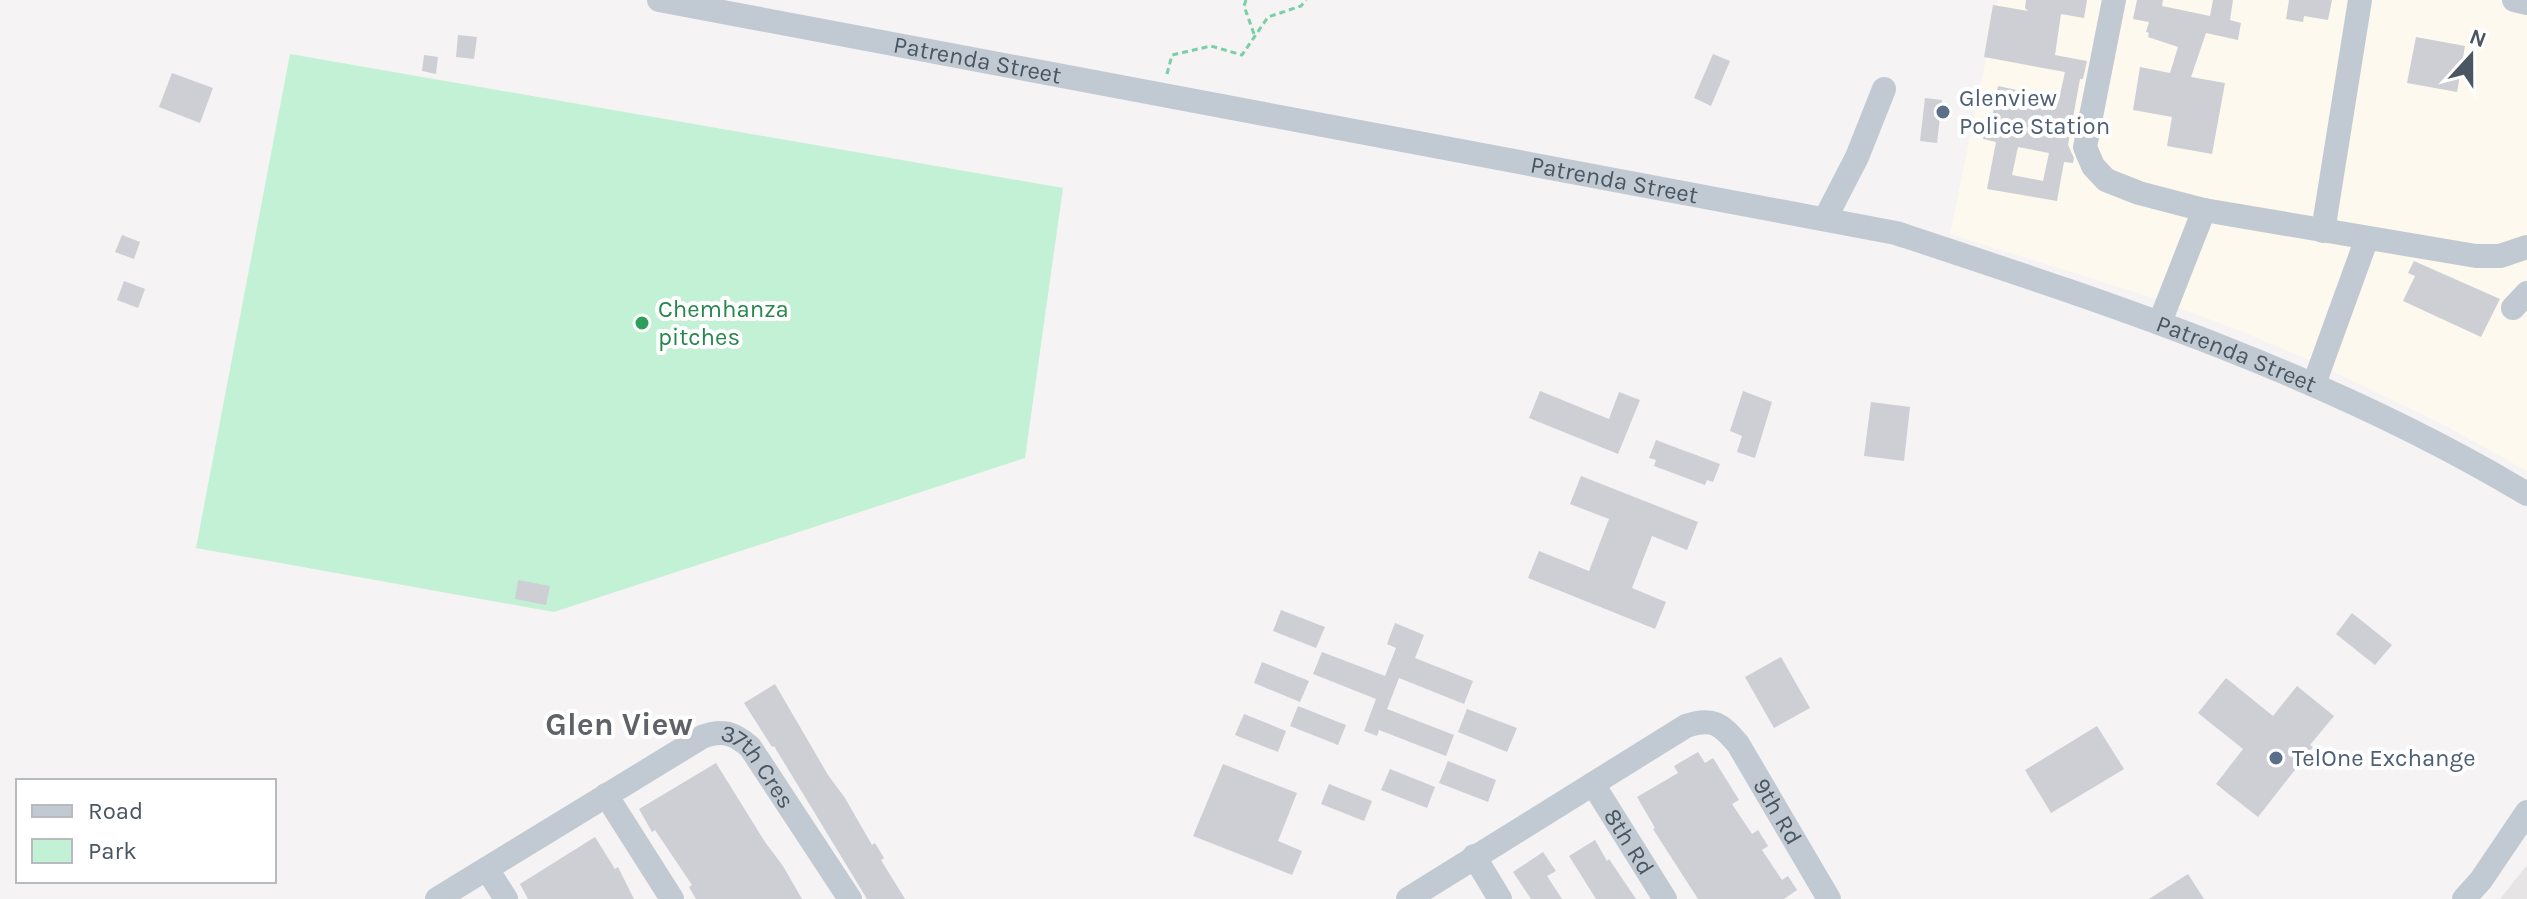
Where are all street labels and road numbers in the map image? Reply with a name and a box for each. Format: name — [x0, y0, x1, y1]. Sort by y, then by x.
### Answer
street label: Patrenda Street — [891, 30, 1064, 89]
street label: Patrenda Street — [1528, 150, 1700, 209]
street label: Patrenda Street — [2152, 309, 2321, 398]
street label: 37th Cres — [718, 719, 800, 814]
street label: 9th Rd — [1747, 773, 1808, 849]
street label: 8th Rd — [1598, 803, 1660, 880]

